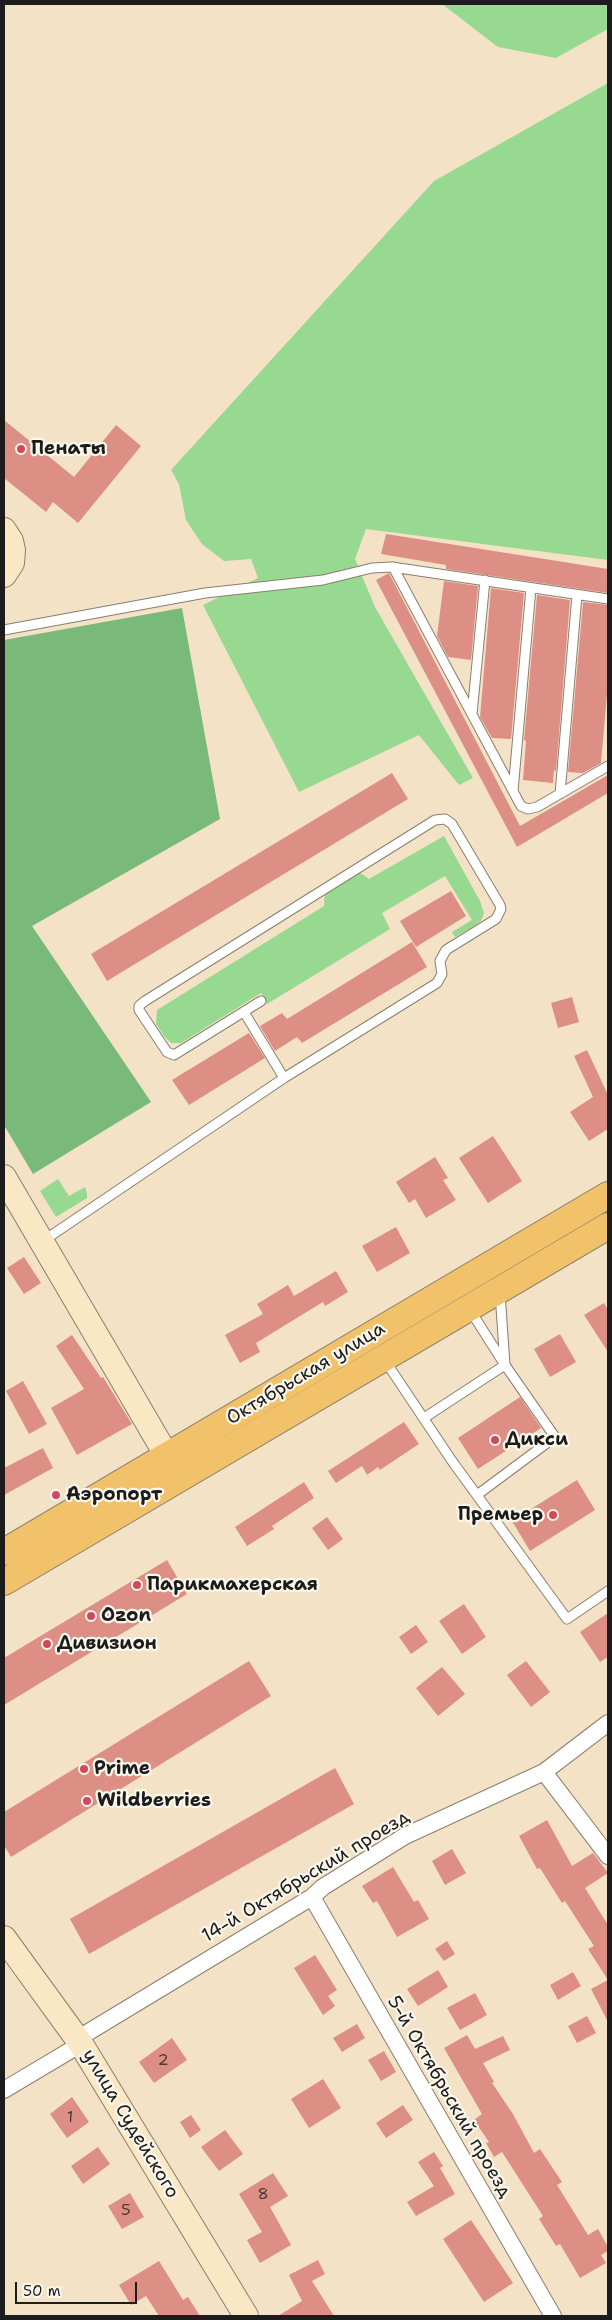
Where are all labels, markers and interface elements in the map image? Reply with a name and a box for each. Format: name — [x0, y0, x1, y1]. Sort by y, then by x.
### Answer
place label: Пенаты — [31, 438, 106, 460]
marker: Пенаты — [15, 443, 27, 455]
street label: Октябрьская улица — [223, 1318, 389, 1430]
place label: Дикси — [505, 1429, 568, 1451]
marker: Дикси — [489, 1434, 501, 1446]
place label: Аэропорт — [66, 1484, 162, 1506]
marker: Аэропорт — [50, 1489, 62, 1501]
place label: Премьер — [458, 1504, 543, 1526]
marker: Премьер — [547, 1509, 559, 1521]
place label: Парикмахерская — [147, 1574, 318, 1596]
marker: Парикмахерская — [131, 1579, 143, 1591]
place label: Ozon — [101, 1605, 151, 1627]
marker: Ozon — [85, 1610, 97, 1622]
place label: Дивизион — [57, 1633, 157, 1655]
marker: Дивизион — [41, 1638, 53, 1650]
place label: Prime — [94, 1758, 150, 1780]
marker: Prime — [78, 1763, 90, 1775]
place label: Wildberries — [97, 1790, 211, 1812]
marker: Wildberries — [81, 1795, 93, 1807]
street label: 14-й Октябрьский проезд — [198, 1806, 414, 1948]
street label: 5-й Октябрьский проезд — [382, 1992, 516, 2202]
street label: улица Судейского — [77, 2045, 183, 2203]
house number: 2 — [157, 2051, 169, 2071]
house number: 1 — [67, 2108, 73, 2128]
house number: 8 — [257, 2185, 269, 2205]
house number: 5 — [121, 2201, 131, 2221]
scale bar — [18, 2272, 140, 2304]
text: 50 m — [23, 2281, 61, 2301]

